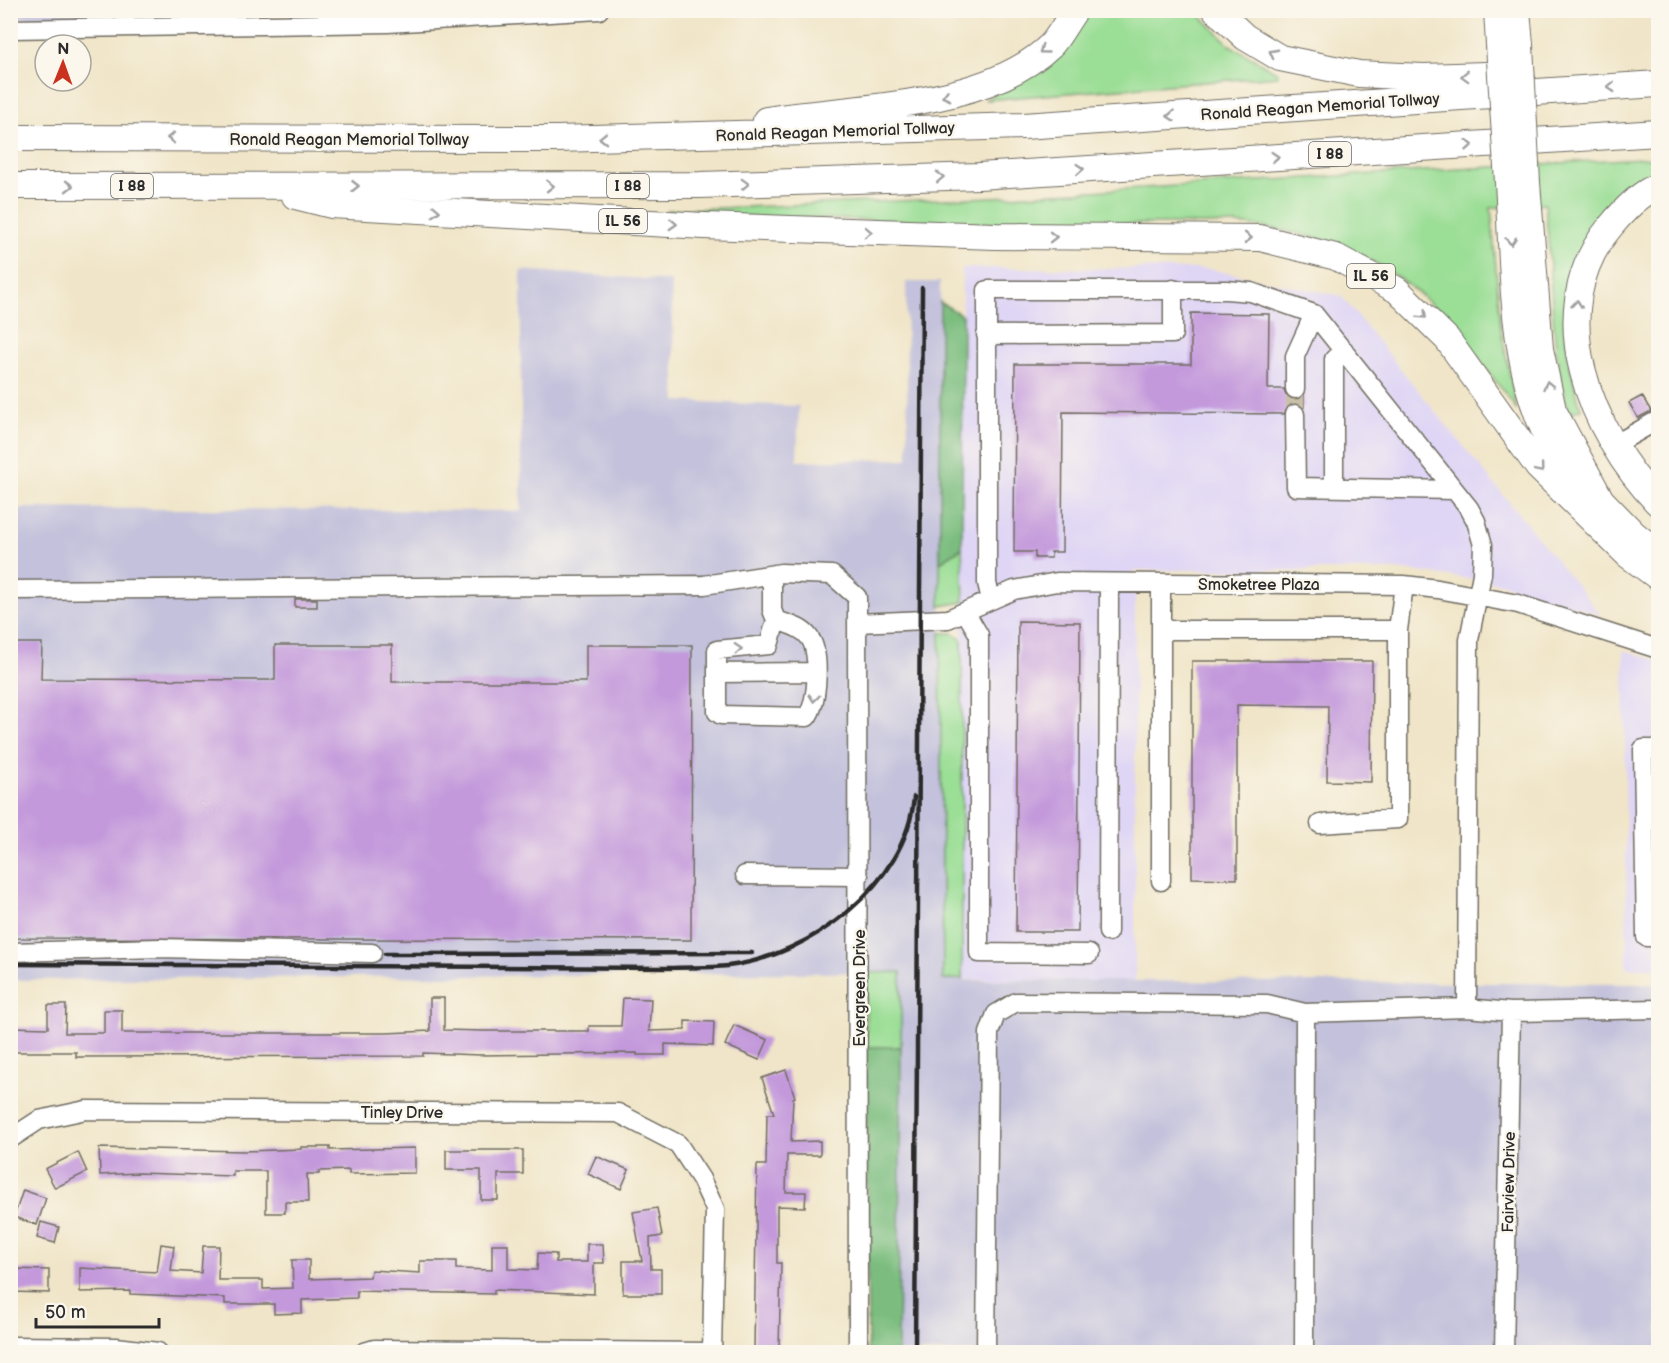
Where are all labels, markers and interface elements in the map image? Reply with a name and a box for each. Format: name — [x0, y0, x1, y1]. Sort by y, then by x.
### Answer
north arrow — [33, 33, 93, 93]
text: N — [57, 40, 69, 59]
one-way arrow — [1039, 42, 1050, 53]
one-way arrow — [1269, 49, 1279, 60]
one-way arrow — [1461, 70, 1470, 82]
one-way arrow — [1607, 80, 1616, 93]
one-way arrow — [941, 88, 951, 101]
street label: Ronald Reagan Memorial Tollway — [1200, 90, 1441, 125]
one-way arrow — [1166, 109, 1175, 122]
street label: Ronald Reagan Memorial Tollway — [715, 119, 956, 146]
street label: Ronald Reagan Memorial Tollway — [229, 131, 470, 150]
one-way arrow — [167, 132, 176, 144]
one-way arrow — [598, 132, 607, 144]
one-way arrow — [1465, 139, 1474, 152]
road number: I 88 — [1309, 142, 1351, 166]
one-way arrow — [1270, 151, 1279, 164]
one-way arrow — [1076, 163, 1085, 176]
one-way arrow — [935, 171, 944, 184]
road number: I 88 — [111, 174, 153, 198]
road number: I 88 — [607, 174, 649, 198]
one-way arrow — [740, 178, 749, 190]
one-way arrow — [64, 180, 73, 192]
one-way arrow — [350, 180, 359, 192]
one-way arrow — [545, 180, 554, 192]
one-way arrow — [432, 204, 441, 217]
road number: IL 56 — [599, 209, 647, 233]
one-way arrow — [669, 218, 678, 231]
one-way arrow — [863, 225, 872, 238]
one-way arrow — [1049, 230, 1058, 243]
one-way arrow — [1244, 232, 1253, 244]
one-way arrow — [1505, 236, 1518, 245]
road number: IL 56 — [1347, 264, 1395, 288]
one-way arrow — [1570, 299, 1583, 309]
one-way arrow — [1415, 307, 1426, 318]
one-way arrow — [1542, 381, 1555, 391]
one-way arrow — [1533, 462, 1544, 473]
street label: Smoketree Plaza — [1198, 576, 1320, 595]
one-way arrow — [733, 643, 742, 656]
one-way arrow — [809, 694, 821, 703]
street label: Evergreen Drive — [851, 929, 870, 1047]
street label: Tinley Drive — [361, 1104, 444, 1123]
street label: Fairview Drive — [1499, 1131, 1520, 1233]
scale bar — [36, 1291, 159, 1329]
text: 50 m — [45, 1302, 86, 1323]

